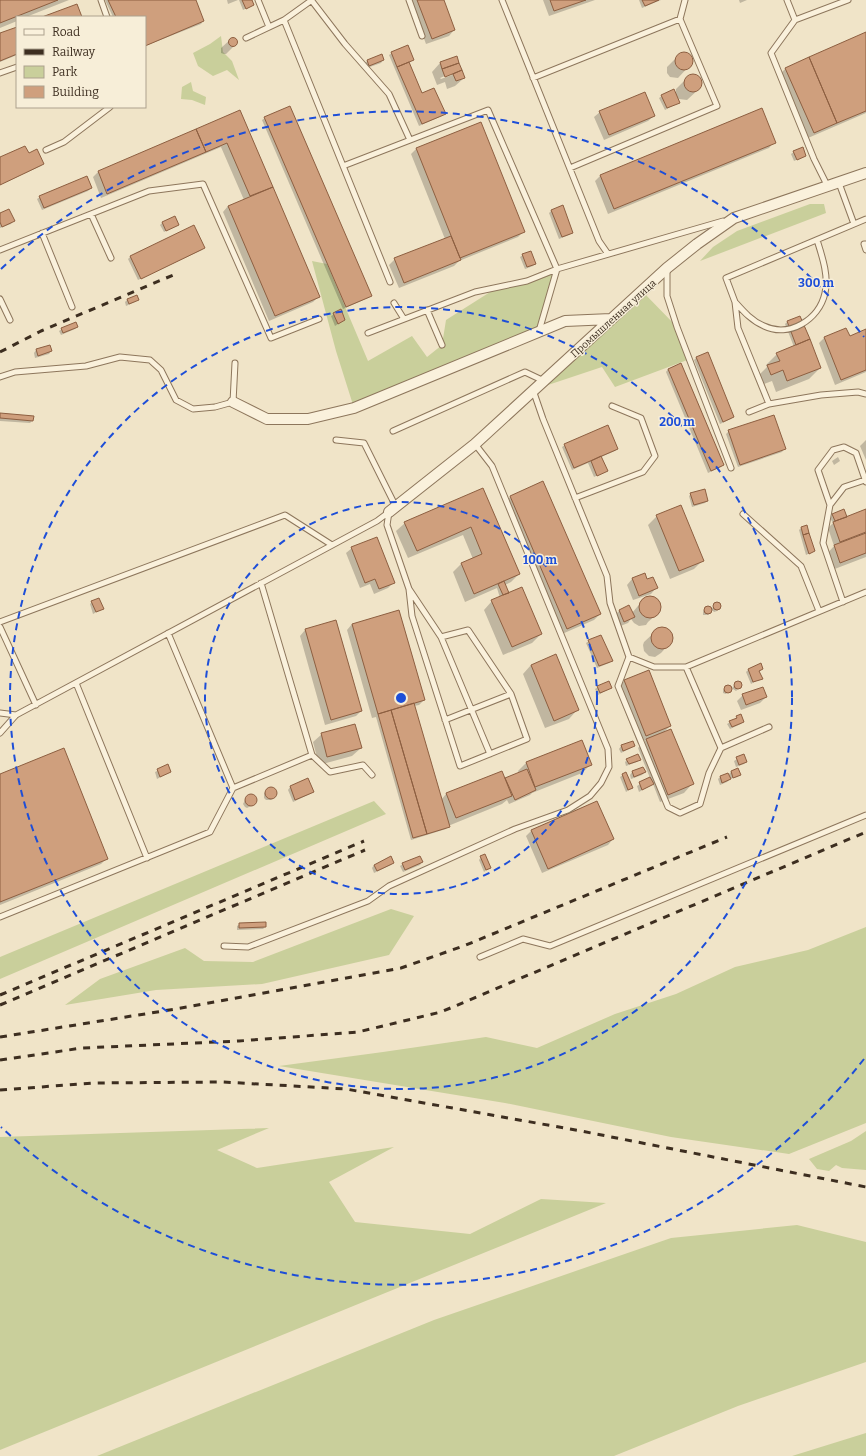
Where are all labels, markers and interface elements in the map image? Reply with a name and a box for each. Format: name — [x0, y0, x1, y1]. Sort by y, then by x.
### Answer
legend — [16, 16, 146, 108]
text: Road — [52, 25, 80, 39]
text: Railway — [52, 45, 96, 59]
text: Park — [52, 65, 78, 79]
text: Building — [52, 85, 99, 99]
text: 300 m — [798, 276, 834, 290]
street label: Промышленная улица — [568, 277, 659, 360]
text: 200 m — [659, 415, 695, 429]
text: 100 m — [523, 553, 558, 567]
centre of rings — [394, 691, 408, 705]

